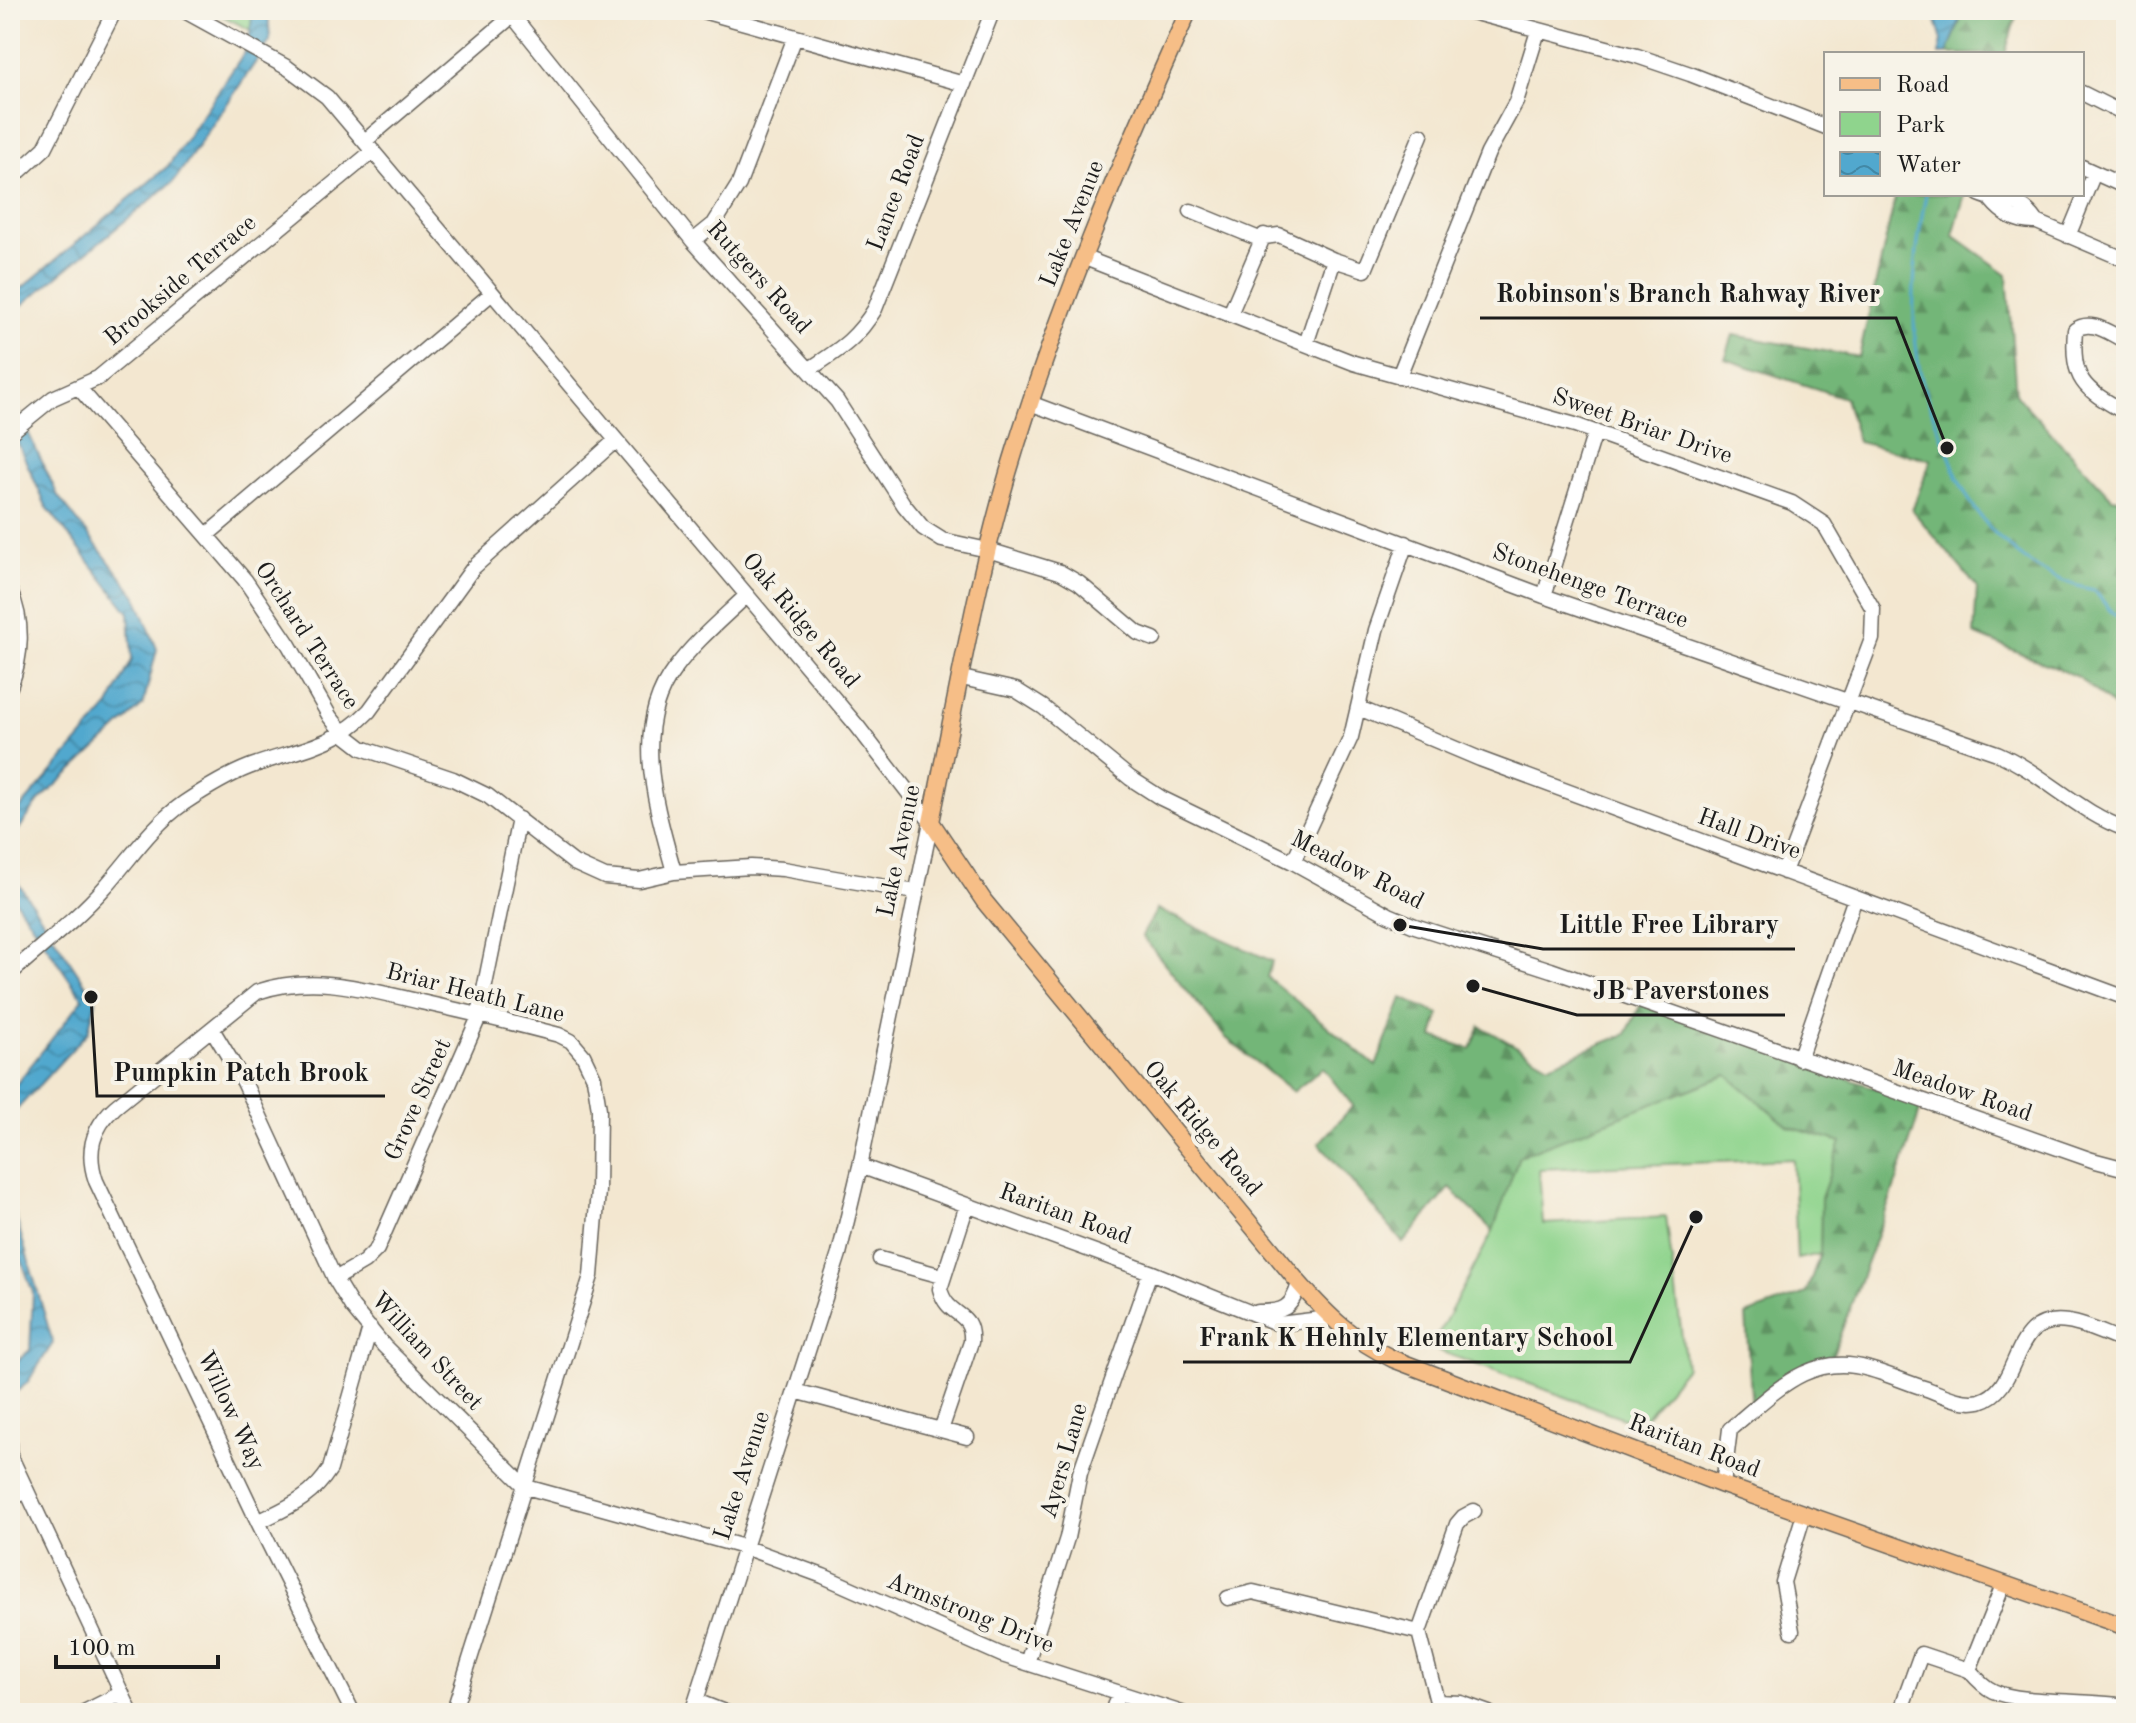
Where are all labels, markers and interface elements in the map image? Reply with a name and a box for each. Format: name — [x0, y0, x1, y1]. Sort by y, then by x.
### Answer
legend — [1824, 52, 2084, 196]
text: Road — [1896, 74, 1949, 98]
text: Park — [1896, 114, 1945, 138]
street label: Lance Road — [864, 131, 930, 255]
text: Water — [1896, 154, 1961, 178]
street label: Lake Avenue — [1037, 157, 1109, 291]
street label: Brookside Terrace — [101, 211, 261, 351]
street label: Rutgers Road — [701, 217, 815, 339]
callout: Robinson's Branch Rahway River — [1480, 268, 1896, 318]
text: Robinson's Branch Rahway River — [1496, 282, 1880, 308]
street label: Sweet Briar Drive — [1549, 385, 1735, 469]
street label: Stonehenge Terrace — [1489, 540, 1691, 634]
street label: Oak Ridge Road — [737, 549, 863, 693]
street label: Orchard Terrace — [249, 558, 363, 714]
street label: Lake Avenue — [874, 783, 926, 919]
street label: Hall Drive — [1694, 805, 1804, 865]
street label: Meadow Road — [1287, 827, 1427, 915]
callout: Little Free Library — [1543, 899, 1795, 949]
text: Little Free Library — [1559, 913, 1779, 939]
street label: Briar Heath Lane — [383, 960, 567, 1028]
callout: JB Paverstones — [1577, 965, 1785, 1015]
text: JB Paverstones — [1593, 979, 1769, 1005]
street label: Grove Street — [381, 1035, 457, 1165]
callout: Pumpkin Patch Brook — [97, 1046, 385, 1096]
street label: Oak Ridge Road — [1139, 1057, 1265, 1201]
street label: Meadow Road — [1889, 1057, 2035, 1127]
text: Pumpkin Patch Brook — [113, 1061, 369, 1087]
street label: Raritan Road — [996, 1180, 1134, 1250]
street label: William Street — [365, 1288, 487, 1416]
callout: Frank K Hehnly Elementary School — [1183, 1312, 1630, 1362]
text: Frank K Hehnly Elementary School — [1199, 1326, 1613, 1352]
street label: Willow Way — [192, 1348, 268, 1475]
street label: Ayers Lane — [1037, 1401, 1093, 1521]
street label: Lake Avenue — [711, 1408, 775, 1544]
street label: Raritan Road — [1625, 1411, 1763, 1483]
street label: Armstrong Drive — [883, 1570, 1057, 1658]
scale bar — [56, 1619, 218, 1669]
text: 100 m — [68, 1637, 136, 1661]

